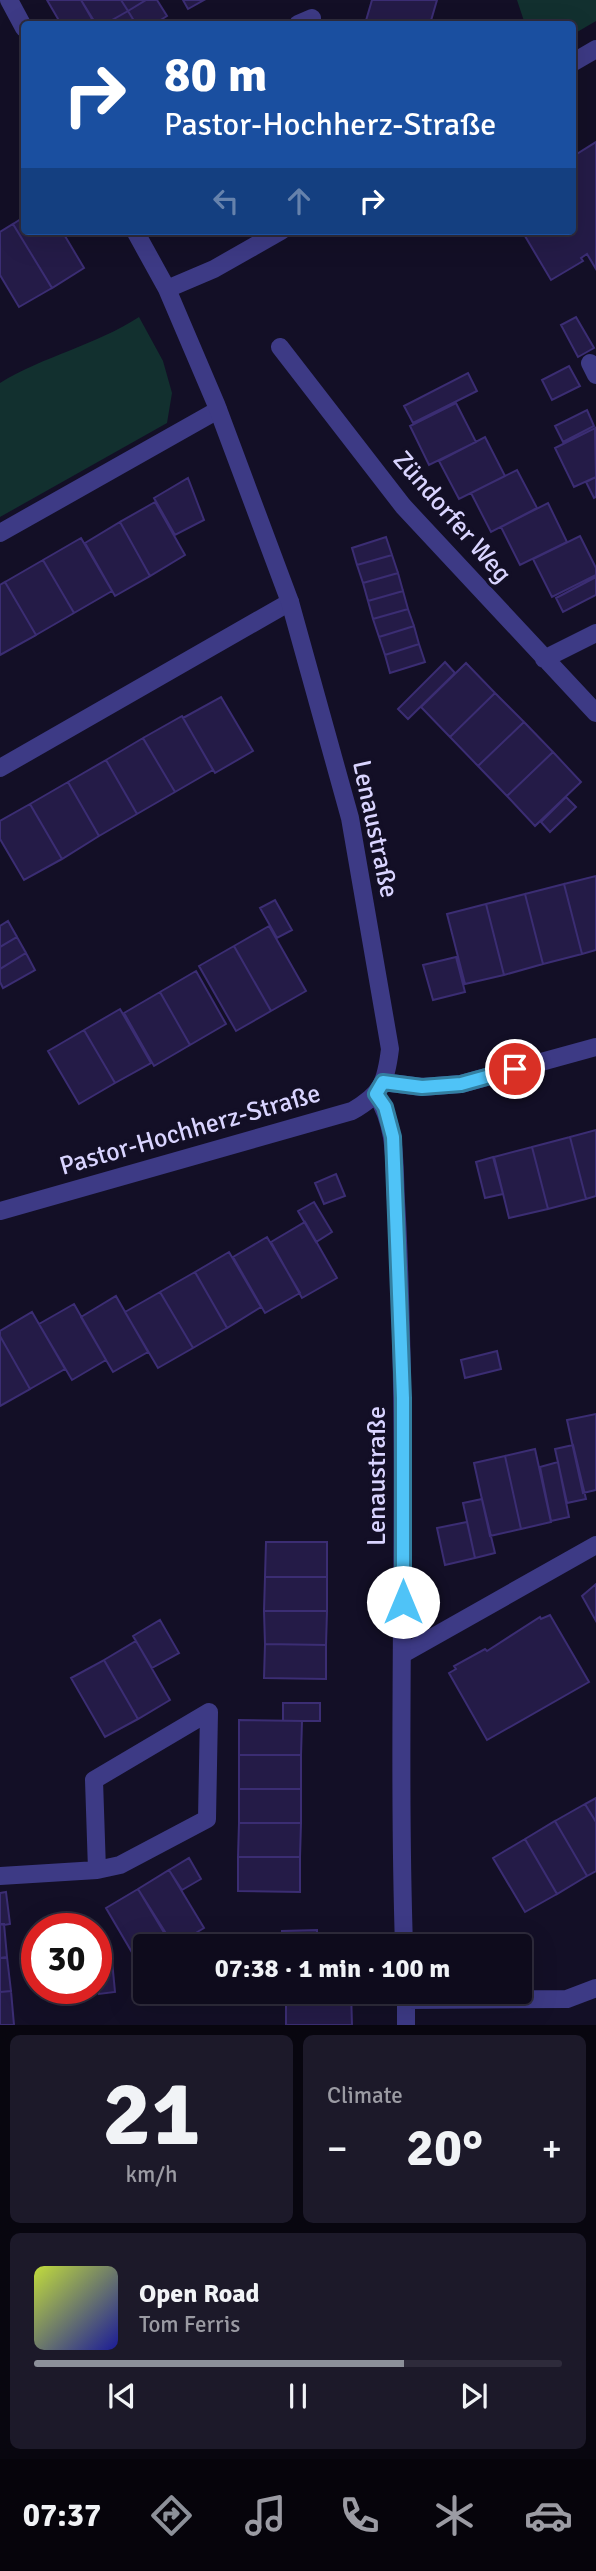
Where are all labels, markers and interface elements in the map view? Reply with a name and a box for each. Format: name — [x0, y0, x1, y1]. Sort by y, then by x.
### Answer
text: 80 m — [164, 45, 267, 105]
icon: right — [49, 49, 140, 140]
text: Pastor-Hochherz-Straße — [164, 105, 496, 144]
icon: left — [207, 182, 245, 220]
icon: ahead — [280, 182, 318, 220]
icon: right — [353, 182, 391, 220]
street label: Zündorfer Weg — [386, 444, 518, 590]
street label: Lenaustraße — [345, 757, 405, 901]
pin — [485, 1039, 545, 1099]
icon: arrive — [496, 1050, 534, 1088]
street label: Pastor-Hochherz-Straße — [56, 1077, 324, 1183]
street label: Lenaustraße — [361, 1406, 393, 1546]
position arrow — [366, 1565, 440, 1639]
speed limit sign: 30 — [21, 1913, 112, 2004]
text: 07:38 · 1 min · 100 m — [215, 1953, 450, 1985]
text: 21 — [102, 2058, 201, 2171]
text: Climate — [327, 2081, 403, 2110]
text: 20° — [406, 2116, 483, 2180]
text: − — [327, 2125, 348, 2172]
text: + — [541, 2125, 562, 2172]
text: km/h — [125, 2160, 178, 2189]
text: Open Road — [139, 2278, 260, 2310]
text: Tom Ferris — [139, 2310, 240, 2339]
icon: previous — [103, 2377, 141, 2415]
icon: pause — [279, 2377, 317, 2415]
icon: next — [455, 2377, 493, 2415]
icon: directions — [147, 2491, 196, 2540]
icon: music — [241, 2491, 290, 2540]
icon: phone — [335, 2491, 384, 2540]
icon: climate — [430, 2491, 479, 2540]
icon: car — [524, 2491, 573, 2540]
text: 07:37 — [23, 2496, 101, 2535]

